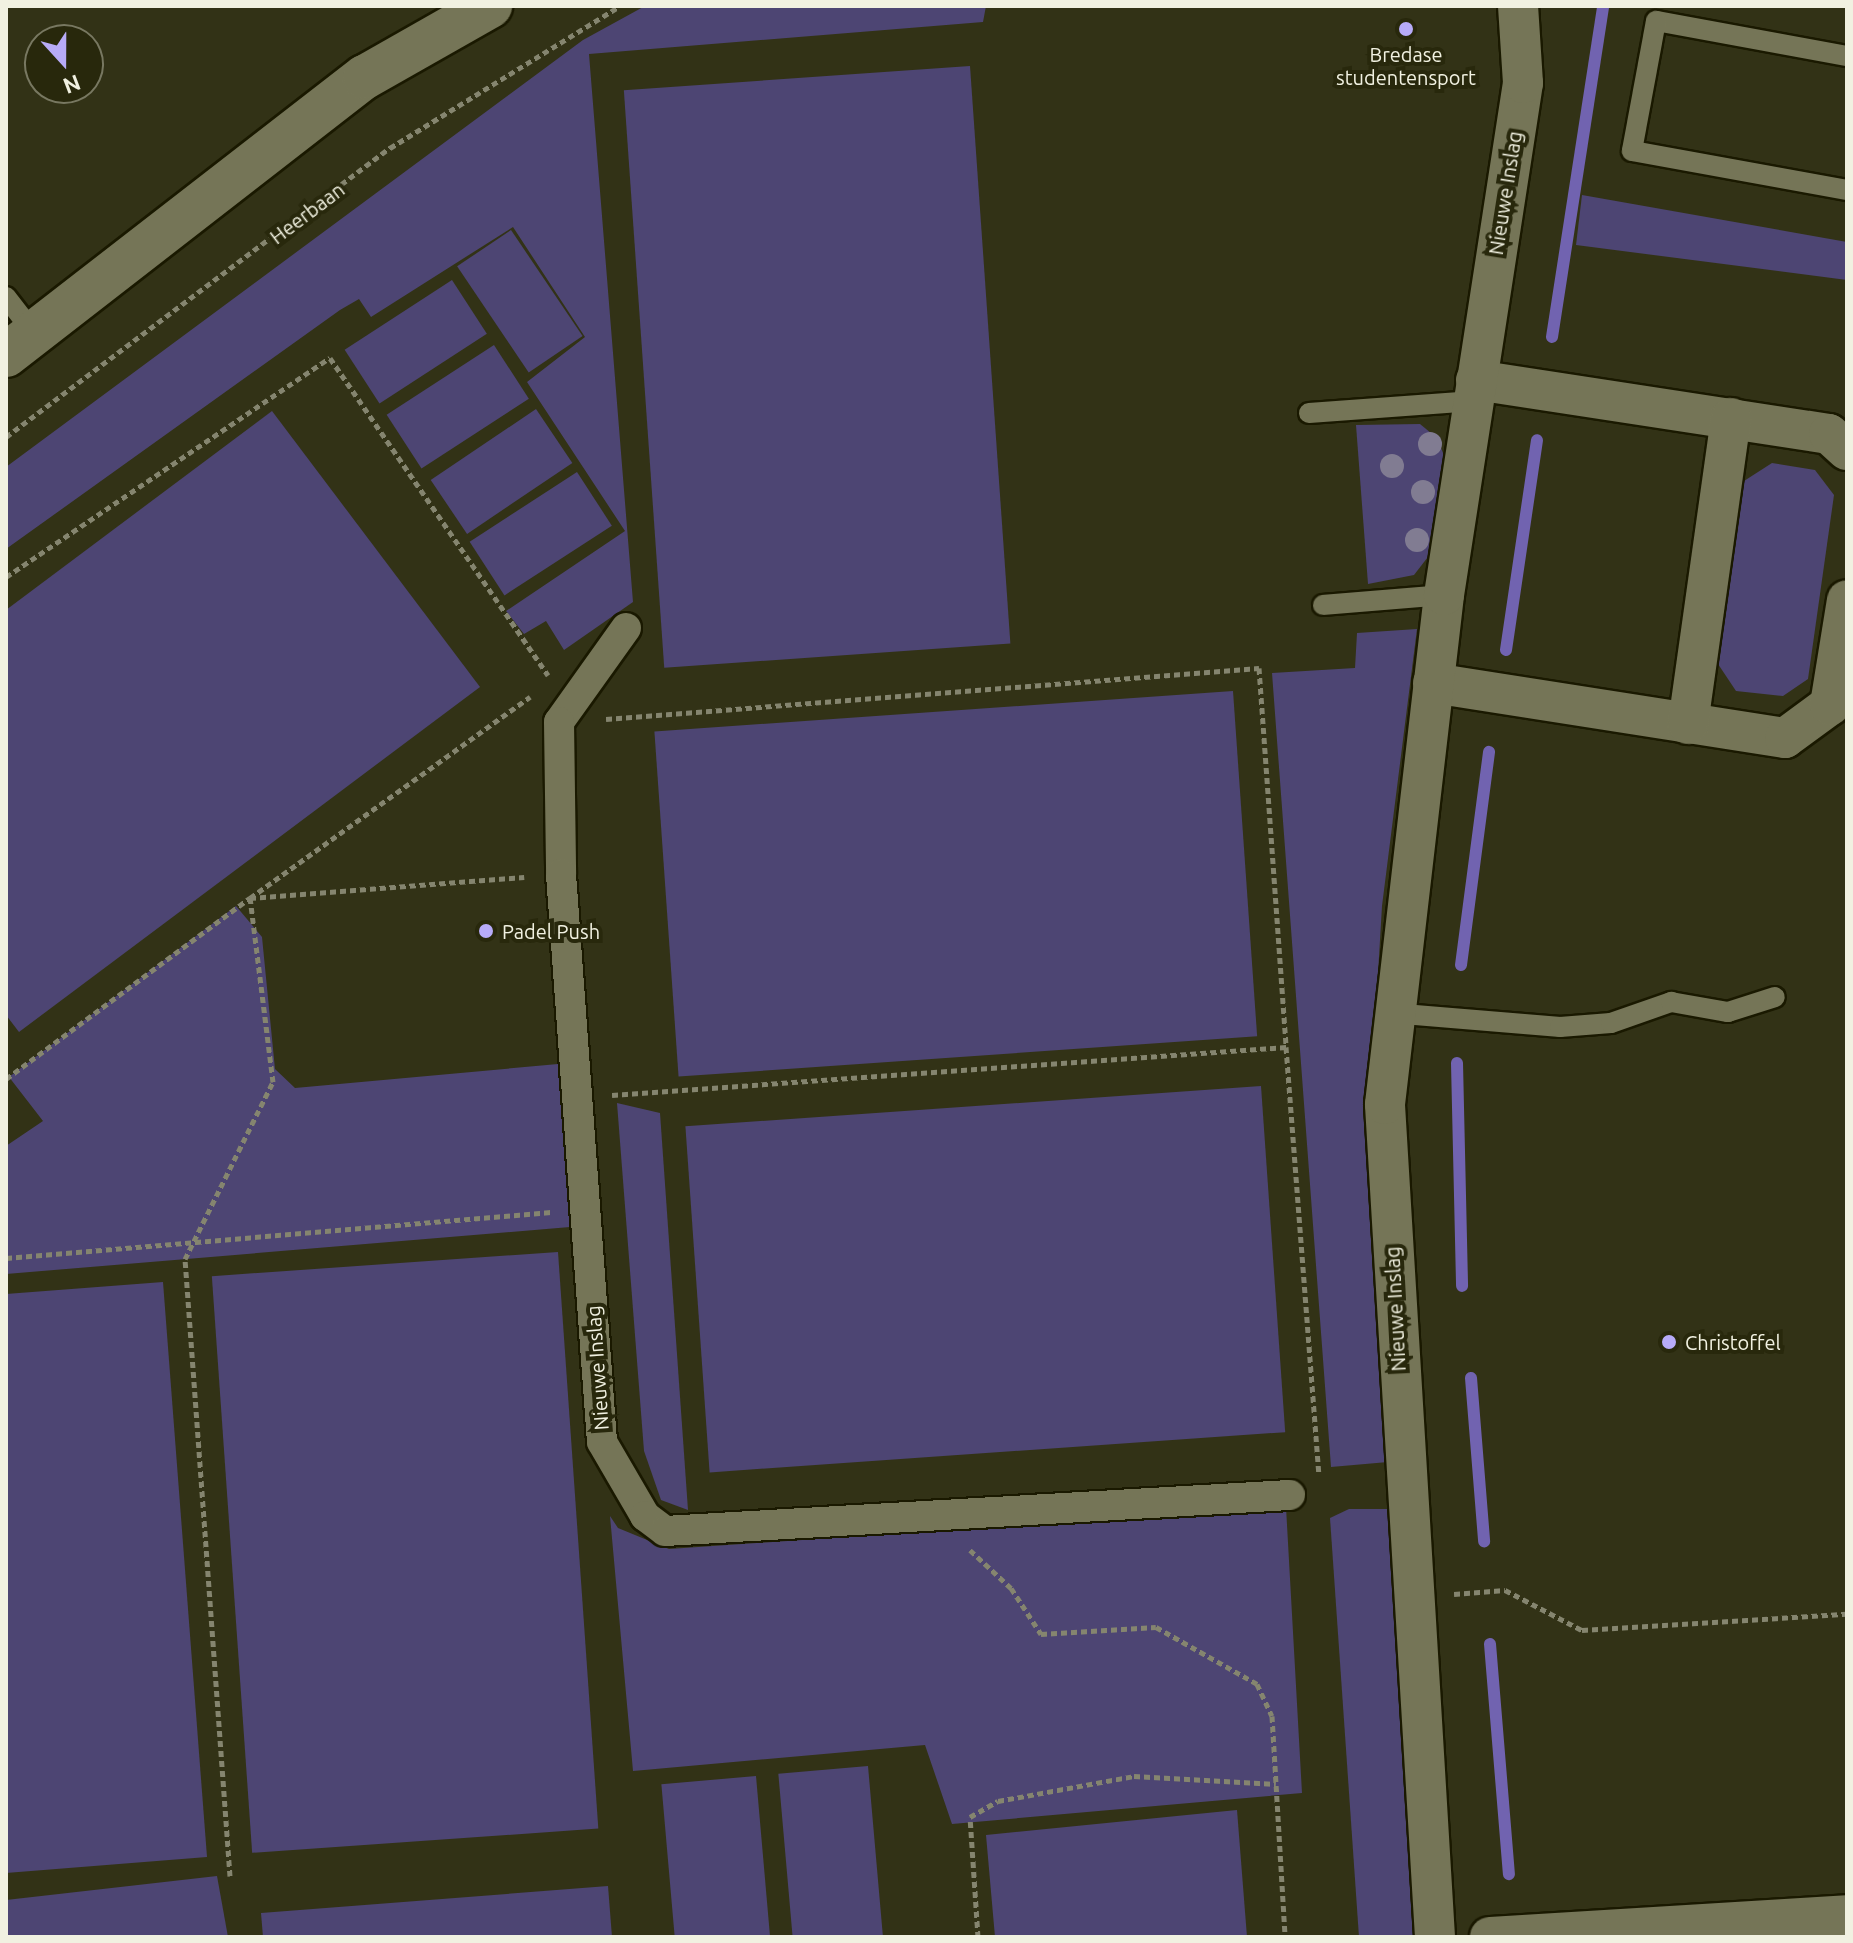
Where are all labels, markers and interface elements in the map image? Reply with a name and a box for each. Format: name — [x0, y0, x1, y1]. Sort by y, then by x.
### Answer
marker: Bredase studentensport — [1397, 20, 1415, 38]
north arrow — [24, 24, 104, 104]
place label: Bredase studentensport — [1336, 42, 1476, 89]
text: N — [60, 70, 84, 100]
street label: Nieuwe Inslag — [1483, 129, 1527, 257]
street label: Heerbaan — [265, 177, 349, 249]
place label: Padel Push — [502, 919, 600, 943]
marker: Padel Push — [477, 922, 495, 940]
street label: Nieuwe Inslag — [1380, 1246, 1410, 1372]
street label: Nieuwe Inslag — [581, 1305, 613, 1431]
place label: Christoffel — [1685, 1330, 1781, 1354]
marker: Christoffel — [1660, 1333, 1678, 1351]

